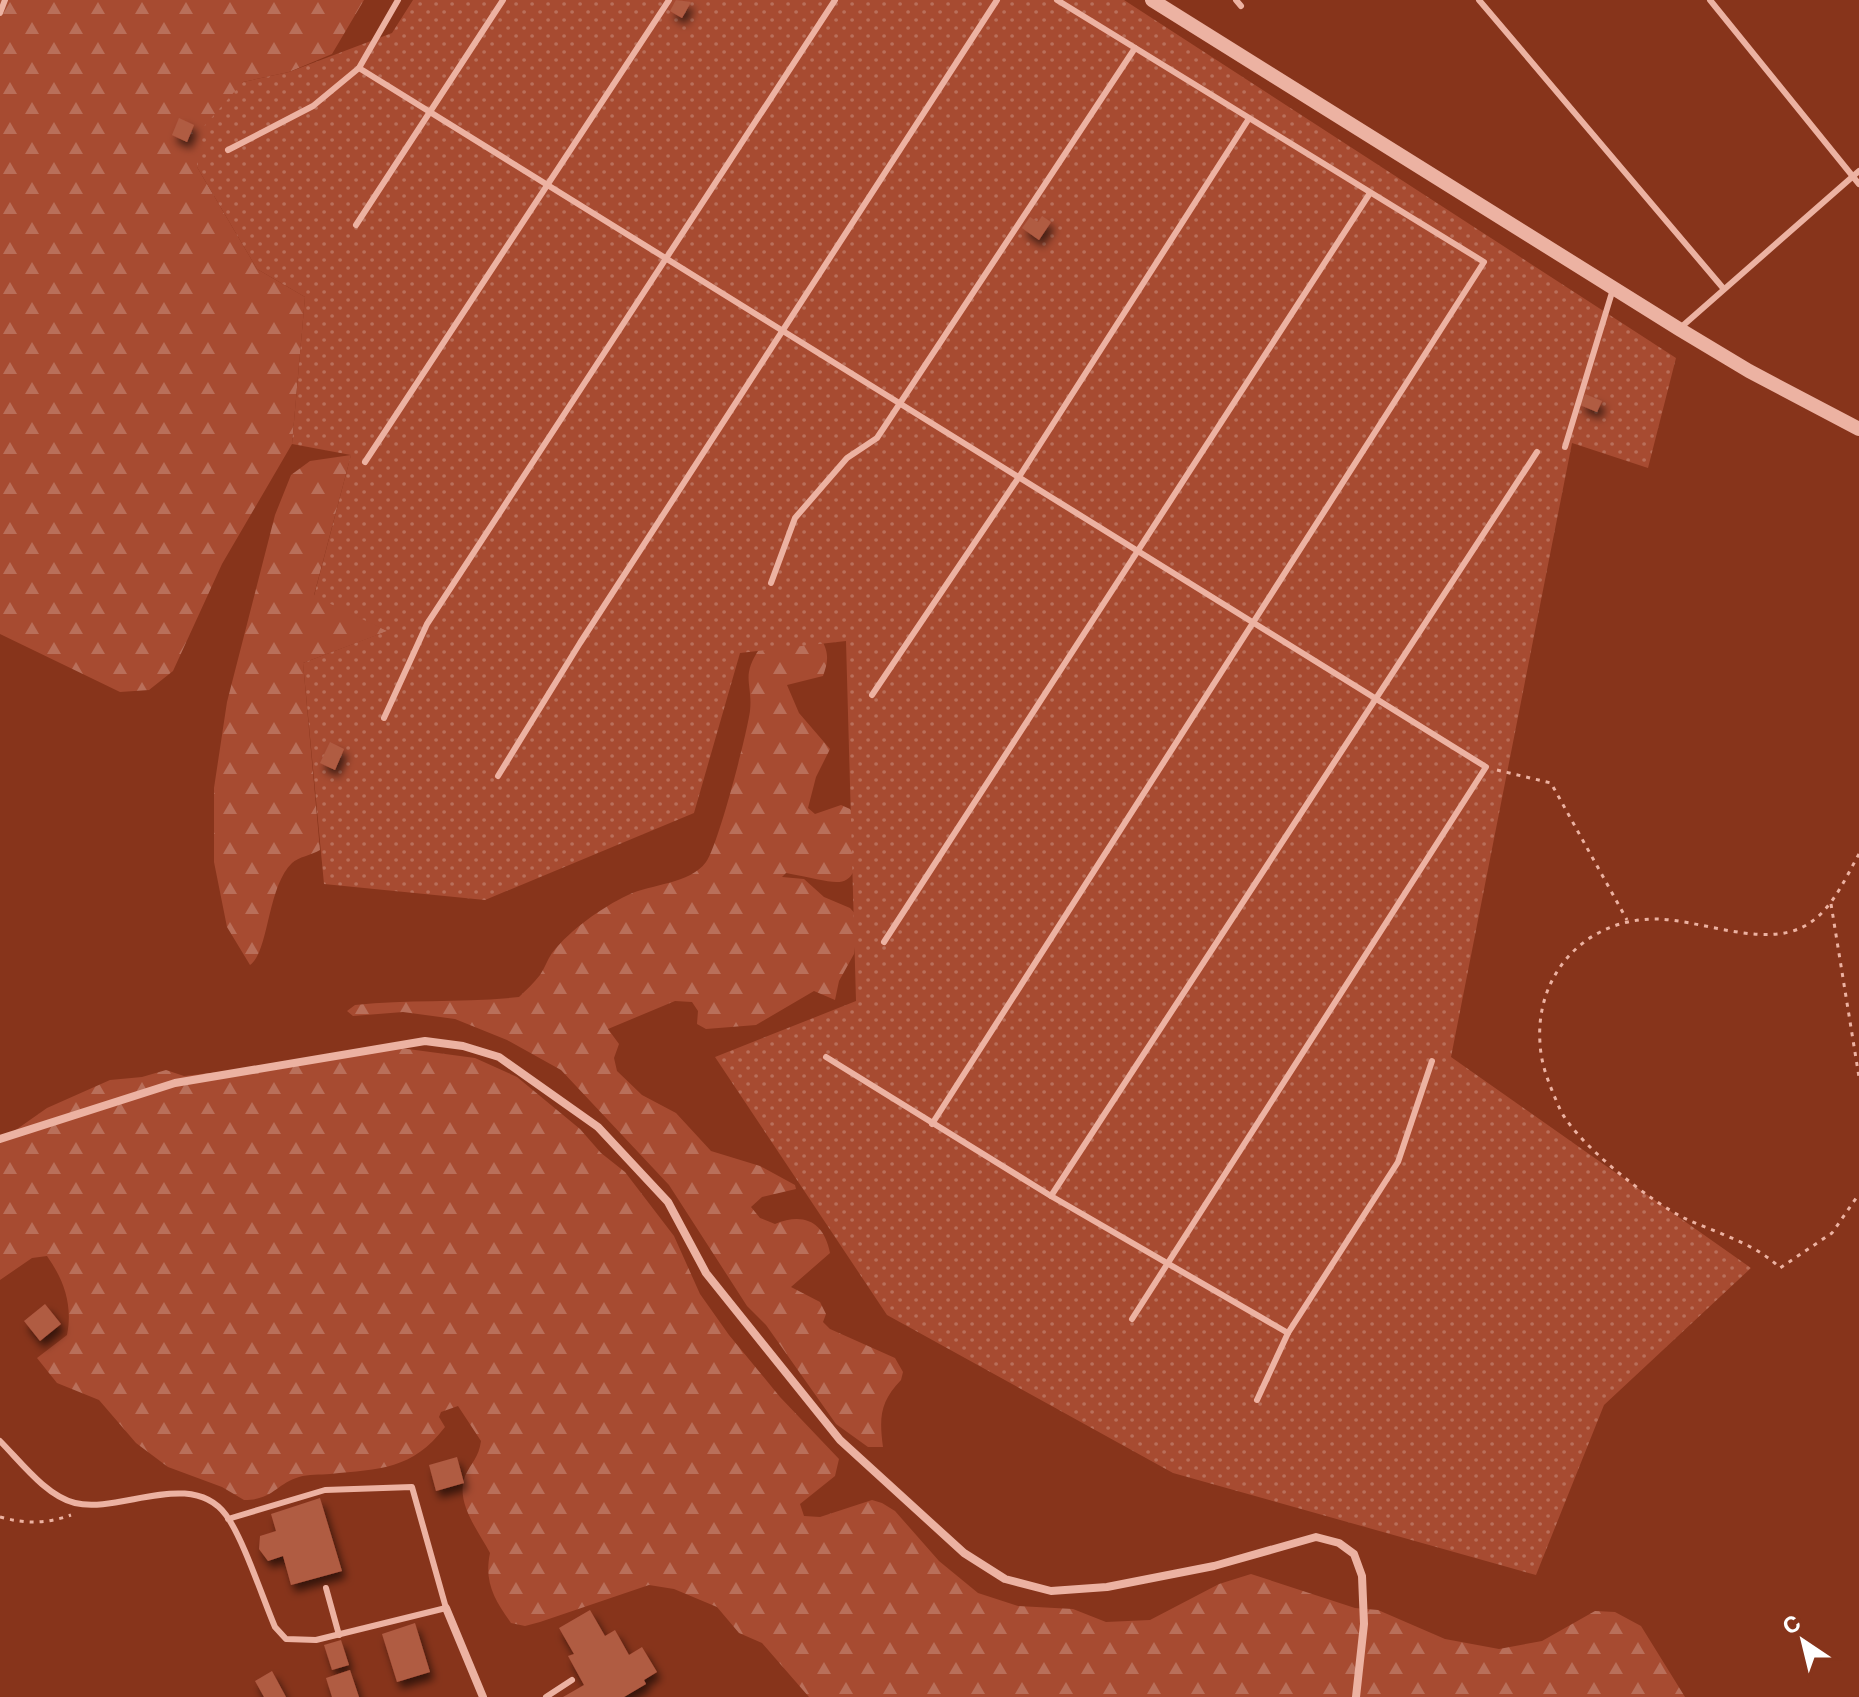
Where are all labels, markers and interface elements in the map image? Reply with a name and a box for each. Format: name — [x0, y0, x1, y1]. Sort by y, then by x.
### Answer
north arrow — [1763, 1601, 1843, 1681]
text: С — [1777, 1609, 1806, 1640]

